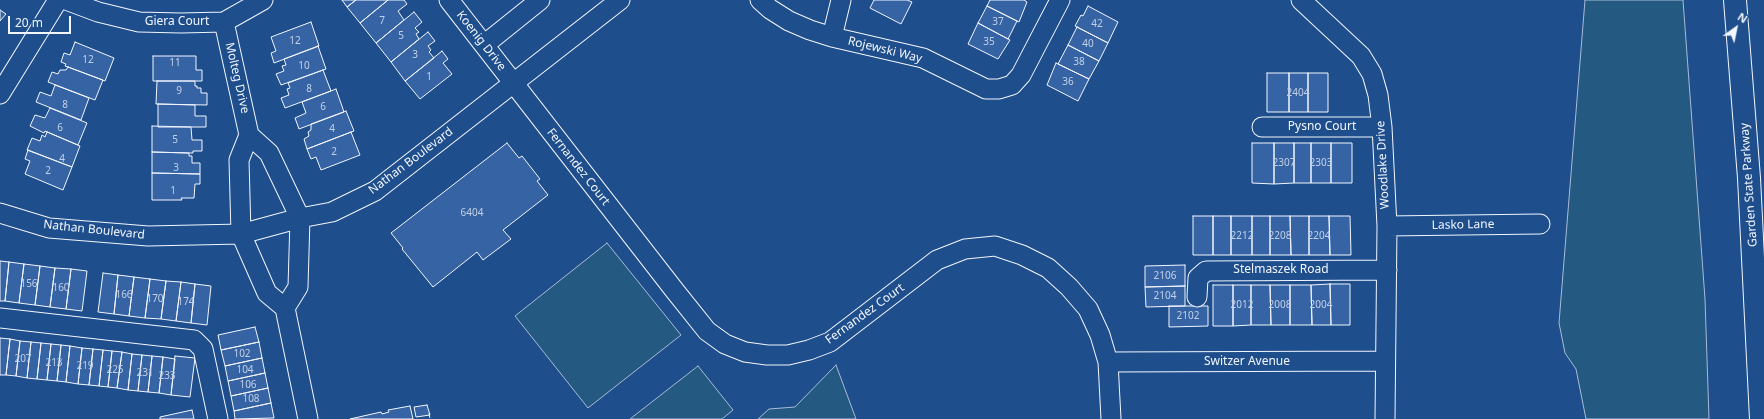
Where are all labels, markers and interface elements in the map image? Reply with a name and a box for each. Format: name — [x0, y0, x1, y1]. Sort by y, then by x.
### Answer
scale bar — [10, 8, 73, 34]
street label: Koenig Drive — [453, 8, 509, 74]
north arrow — [1716, 8, 1756, 48]
text: N — [1735, 9, 1751, 26]
text: 20 m — [15, 14, 43, 31]
street label: Giera Court — [145, 15, 209, 29]
house number: 7 — [379, 15, 385, 27]
house number: 37 — [992, 16, 1004, 28]
house number: 42 — [1091, 18, 1103, 30]
house number: 5 — [398, 30, 404, 42]
street label: Rojewski Way — [846, 34, 924, 66]
house number: 12 — [289, 35, 301, 47]
house number: 35 — [983, 36, 995, 48]
house number: 40 — [1082, 38, 1094, 50]
street label: Molteg Drive — [222, 41, 252, 115]
house number: 3 — [412, 49, 418, 61]
house number: 12 — [82, 54, 94, 66]
house number: 38 — [1073, 56, 1085, 68]
house number: 11 — [169, 57, 181, 69]
house number: 10 — [298, 60, 310, 72]
house number: 1 — [426, 71, 432, 83]
house number: 36 — [1062, 76, 1074, 88]
house number: 8 — [306, 83, 312, 95]
house number: 9 — [176, 85, 182, 97]
house number: 2404 — [1287, 87, 1309, 99]
house number: 8 — [62, 99, 68, 111]
house number: 6 — [320, 101, 326, 113]
street label: Pysno Court — [1288, 120, 1356, 134]
street label: Woodlake Drive — [1373, 120, 1393, 210]
house number: 6 — [57, 122, 63, 134]
street label: Garden State Parkway — [1737, 122, 1761, 248]
house number: 4 — [329, 123, 335, 135]
street label: Nathan Boulevard — [366, 125, 456, 197]
street label: Fernandez Court — [543, 126, 613, 208]
house number: 5 — [172, 134, 178, 146]
house number: 2 — [331, 146, 337, 158]
house number: 4 — [59, 153, 65, 165]
house number: 2307 — [1273, 157, 1295, 169]
house number: 2303 — [1310, 157, 1332, 169]
house number: 3 — [173, 162, 179, 174]
house number: 2 — [45, 165, 51, 177]
house number: 1 — [170, 185, 176, 197]
house number: 6404 — [461, 207, 483, 219]
street label: Lasko Lane — [1431, 217, 1495, 233]
street label: Nathan Boulevard — [43, 218, 145, 242]
house number: 2212 — [1231, 230, 1253, 242]
house number: 2208 — [1269, 230, 1291, 242]
house number: 2204 — [1308, 230, 1330, 242]
street label: Stelmaszek Road — [1233, 263, 1329, 277]
house number: 2106 — [1154, 270, 1176, 282]
house number: 156 — [20, 278, 38, 290]
street label: Fernandez Court — [823, 281, 907, 347]
house number: 160 — [52, 282, 70, 294]
house number: 166 — [115, 289, 133, 301]
house number: 2104 — [1154, 290, 1176, 302]
house number: 170 — [146, 293, 164, 305]
house number: 174 — [177, 296, 195, 308]
house number: 2012 — [1231, 299, 1253, 311]
house number: 2008 — [1269, 299, 1291, 311]
house number: 2004 — [1310, 299, 1332, 311]
house number: 2102 — [1177, 310, 1199, 322]
house number: 102 — [233, 348, 251, 360]
house number: 207 — [14, 353, 32, 365]
street label: Switzer Avenue — [1204, 355, 1290, 369]
house number: 213 — [45, 357, 63, 369]
house number: 219 — [76, 360, 94, 372]
house number: 225 — [106, 364, 124, 376]
house number: 104 — [236, 364, 254, 376]
house number: 231 — [136, 367, 154, 379]
house number: 233 — [158, 370, 176, 382]
house number: 106 — [239, 379, 257, 391]
house number: 108 — [242, 393, 260, 405]

